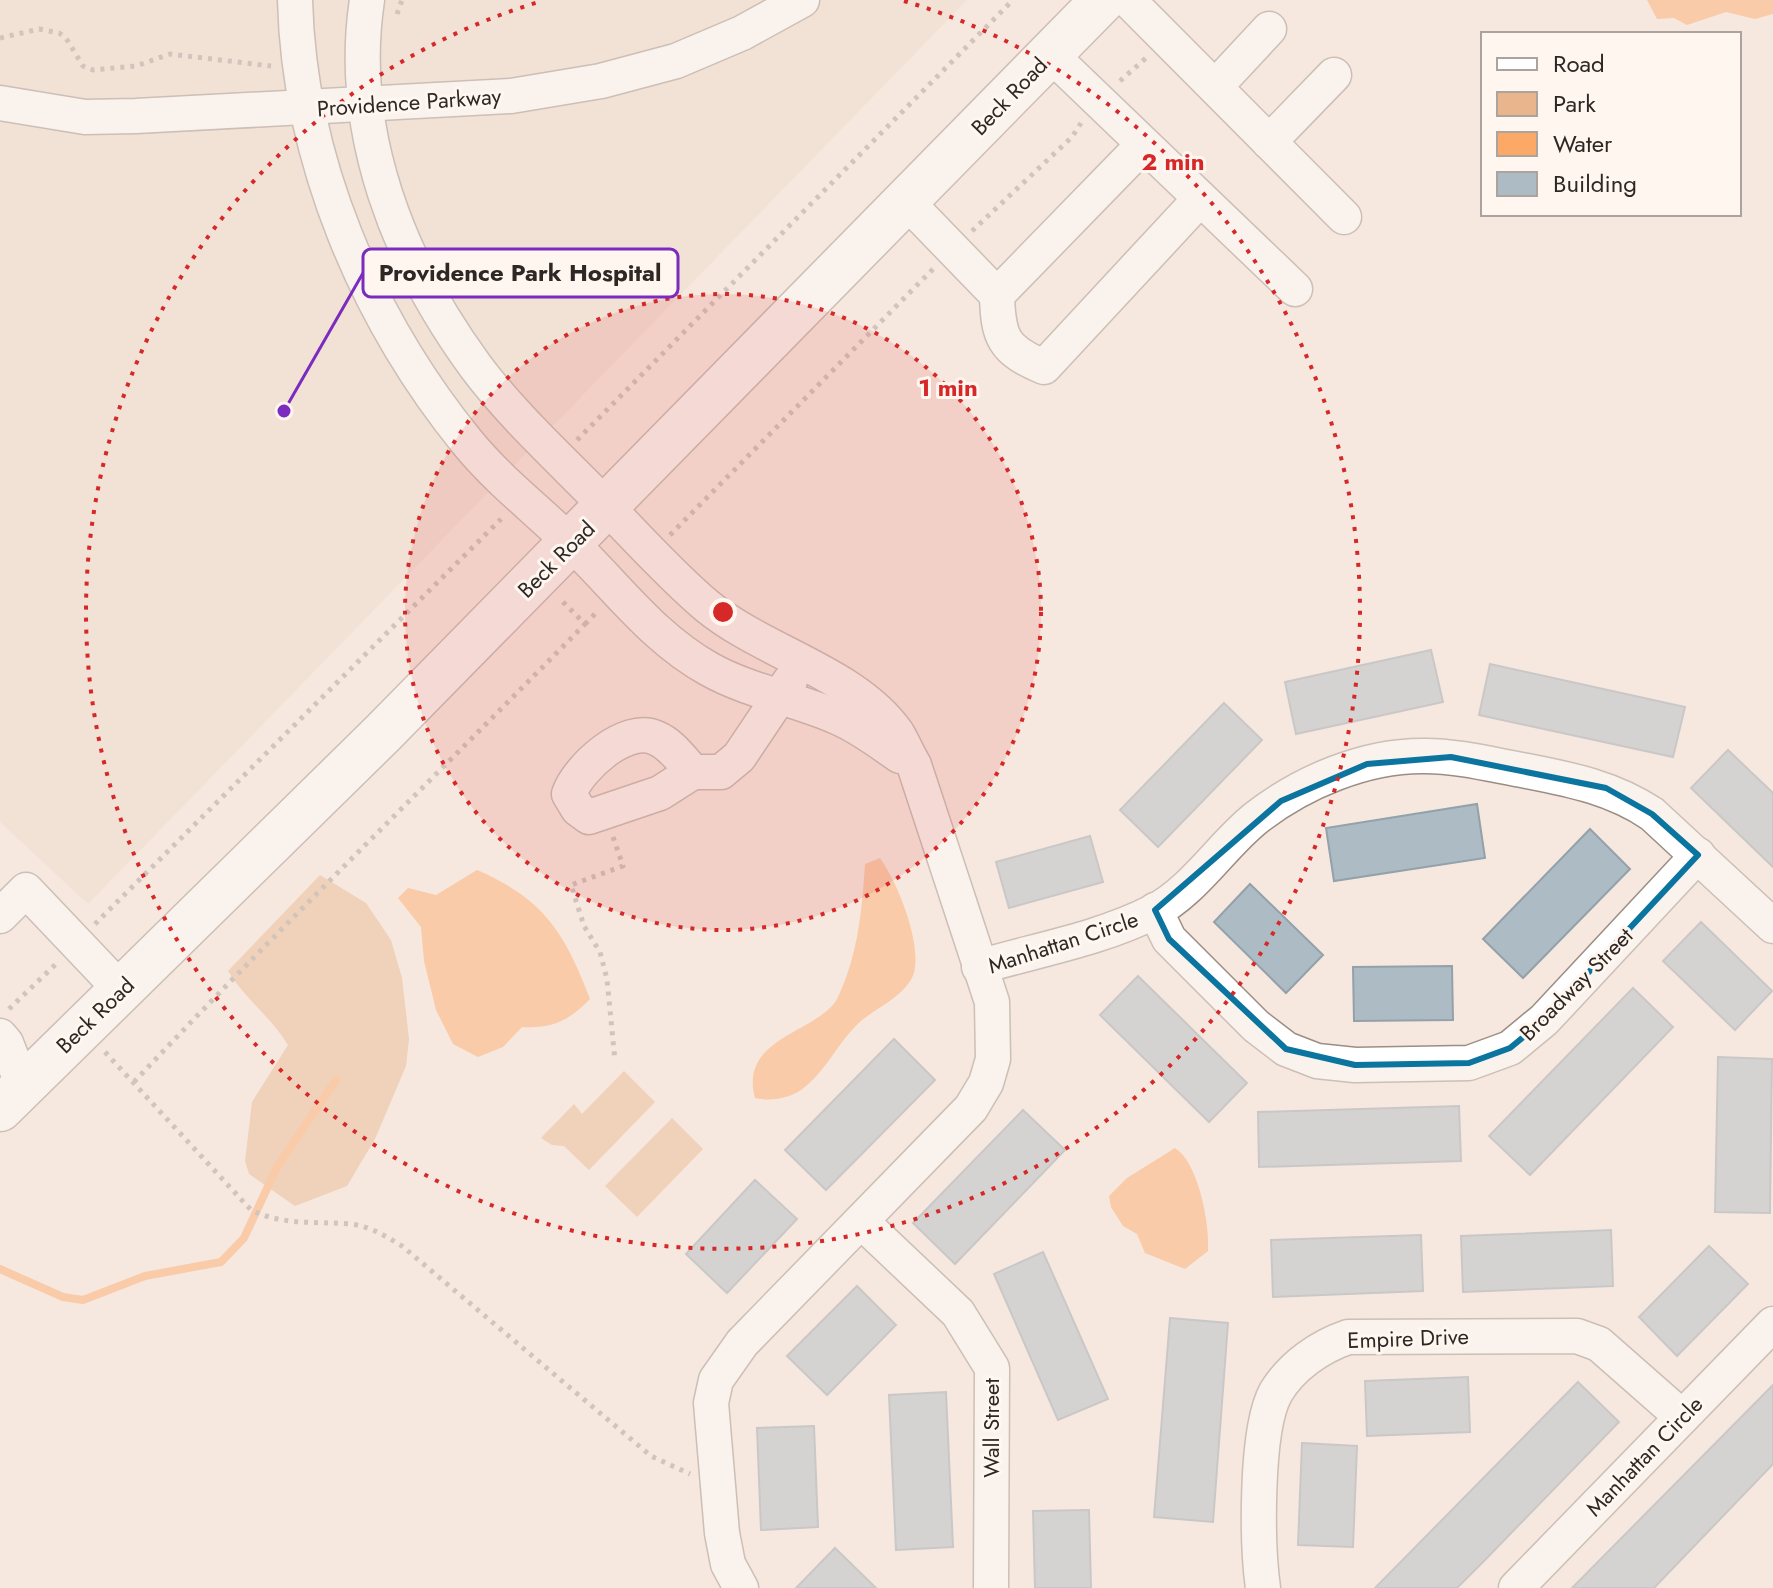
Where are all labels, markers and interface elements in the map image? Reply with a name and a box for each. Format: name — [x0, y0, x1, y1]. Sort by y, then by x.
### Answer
legend — [1481, 32, 1741, 216]
text: Road — [1553, 46, 1605, 81]
street label: Beck Road — [964, 50, 1054, 142]
street label: Providence Parkway — [316, 80, 502, 124]
text: Park — [1553, 86, 1596, 121]
text: Water — [1553, 126, 1613, 161]
text: 2 min — [1141, 144, 1205, 179]
text: Building — [1553, 166, 1637, 201]
callout: Providence Park Hospital — [363, 249, 678, 297]
text: Providence Park Hospital — [379, 255, 661, 290]
text: 1 min — [918, 370, 978, 405]
street label: Beck Road — [510, 513, 602, 605]
centre of rings — [709, 598, 737, 626]
street label: Manhattan Circle — [984, 903, 1142, 981]
street label: Broadway Street — [1512, 920, 1640, 1048]
street label: Beck Road — [49, 970, 141, 1060]
street label: Empire Drive — [1347, 1320, 1469, 1356]
street label: Wall Street — [975, 1378, 1007, 1478]
street label: Manhattan Circle — [1578, 1389, 1710, 1523]

